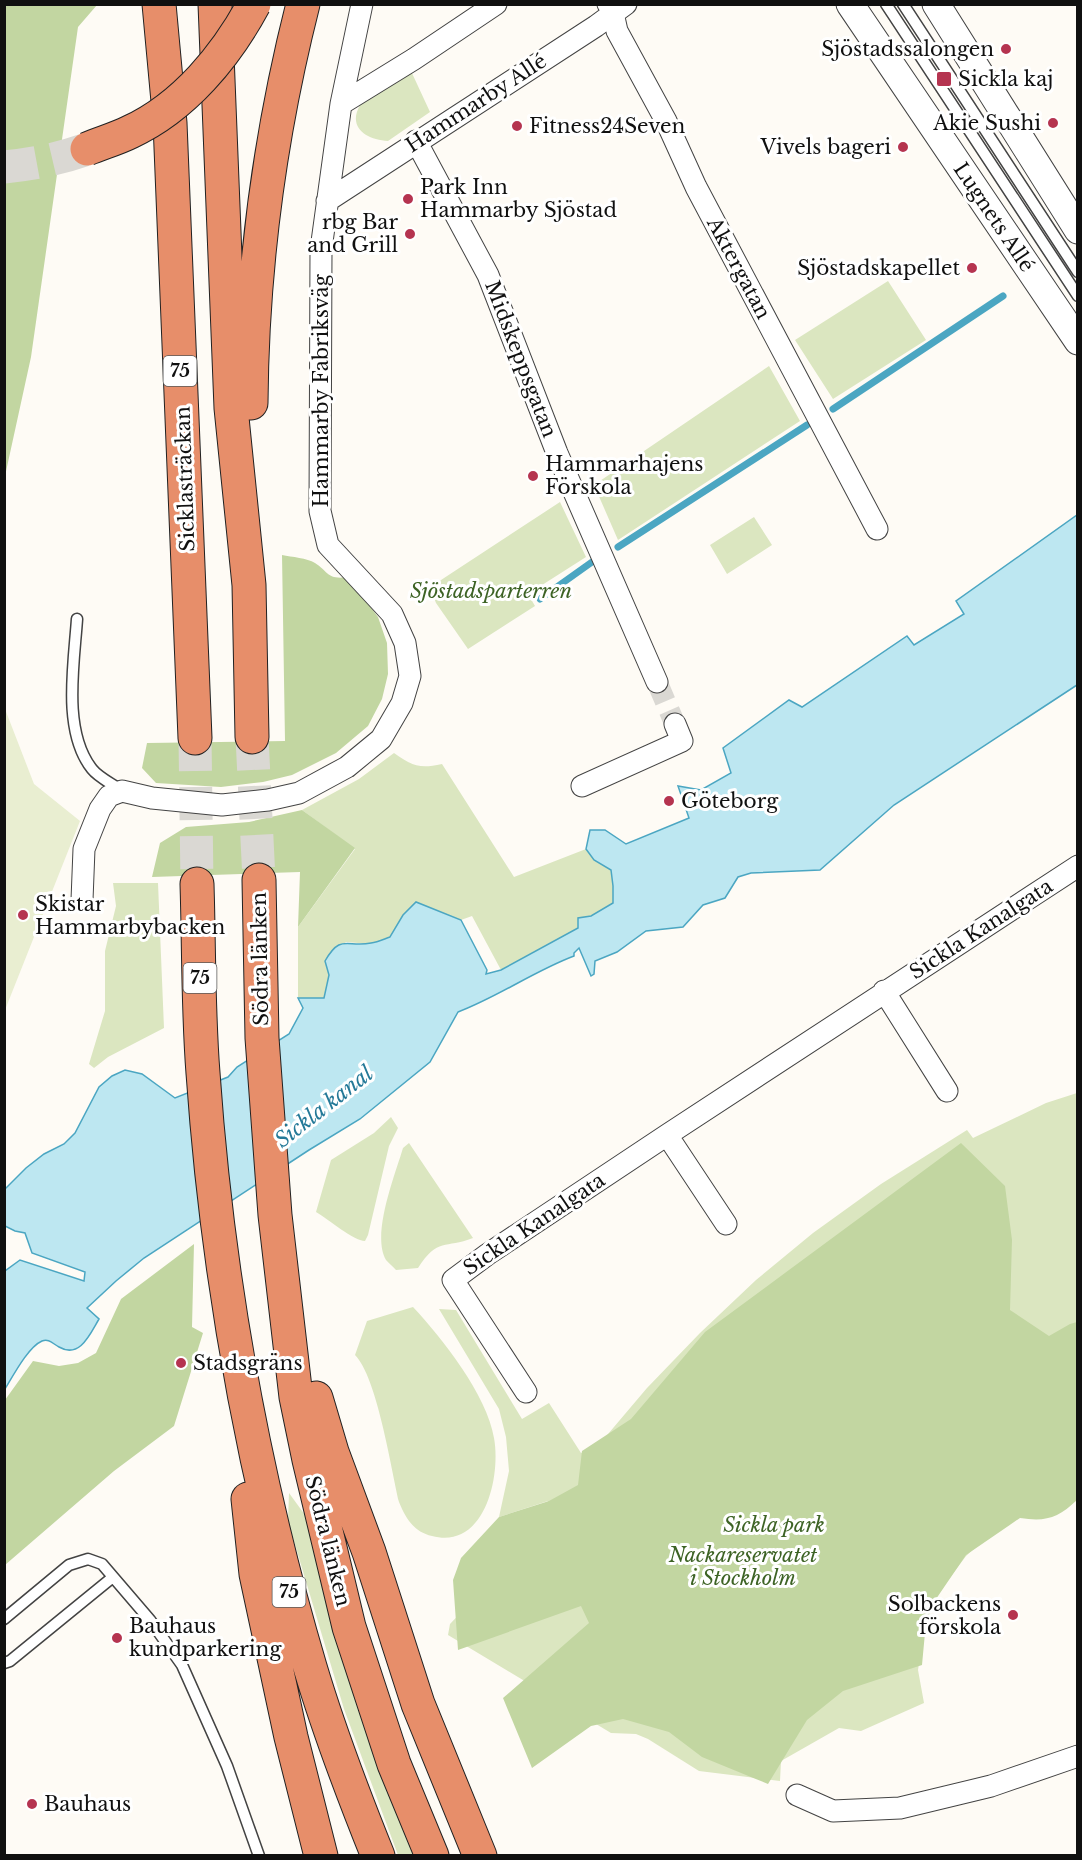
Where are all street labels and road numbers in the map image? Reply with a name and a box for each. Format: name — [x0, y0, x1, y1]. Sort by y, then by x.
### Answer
street label: Hammarby Allé — [401, 49, 551, 157]
street label: Lugnets Allé — [949, 158, 1039, 276]
street label: Aktergatan — [702, 212, 776, 323]
street label: Hammarby Fabriksväg — [309, 273, 333, 508]
street label: Midskeppsgatan — [480, 277, 562, 441]
road number: 75 — [164, 356, 196, 386]
street label: Sicklasträckan — [170, 406, 200, 552]
street label: Sickla Kanalgata — [905, 873, 1058, 984]
street label: Södra länken — [247, 892, 273, 1026]
road number: 75 — [184, 963, 216, 993]
street label: Sickla Kanalgata — [459, 1167, 610, 1280]
street label: Södra länken — [300, 1473, 356, 1609]
road number: 75 — [272, 1577, 306, 1607]

